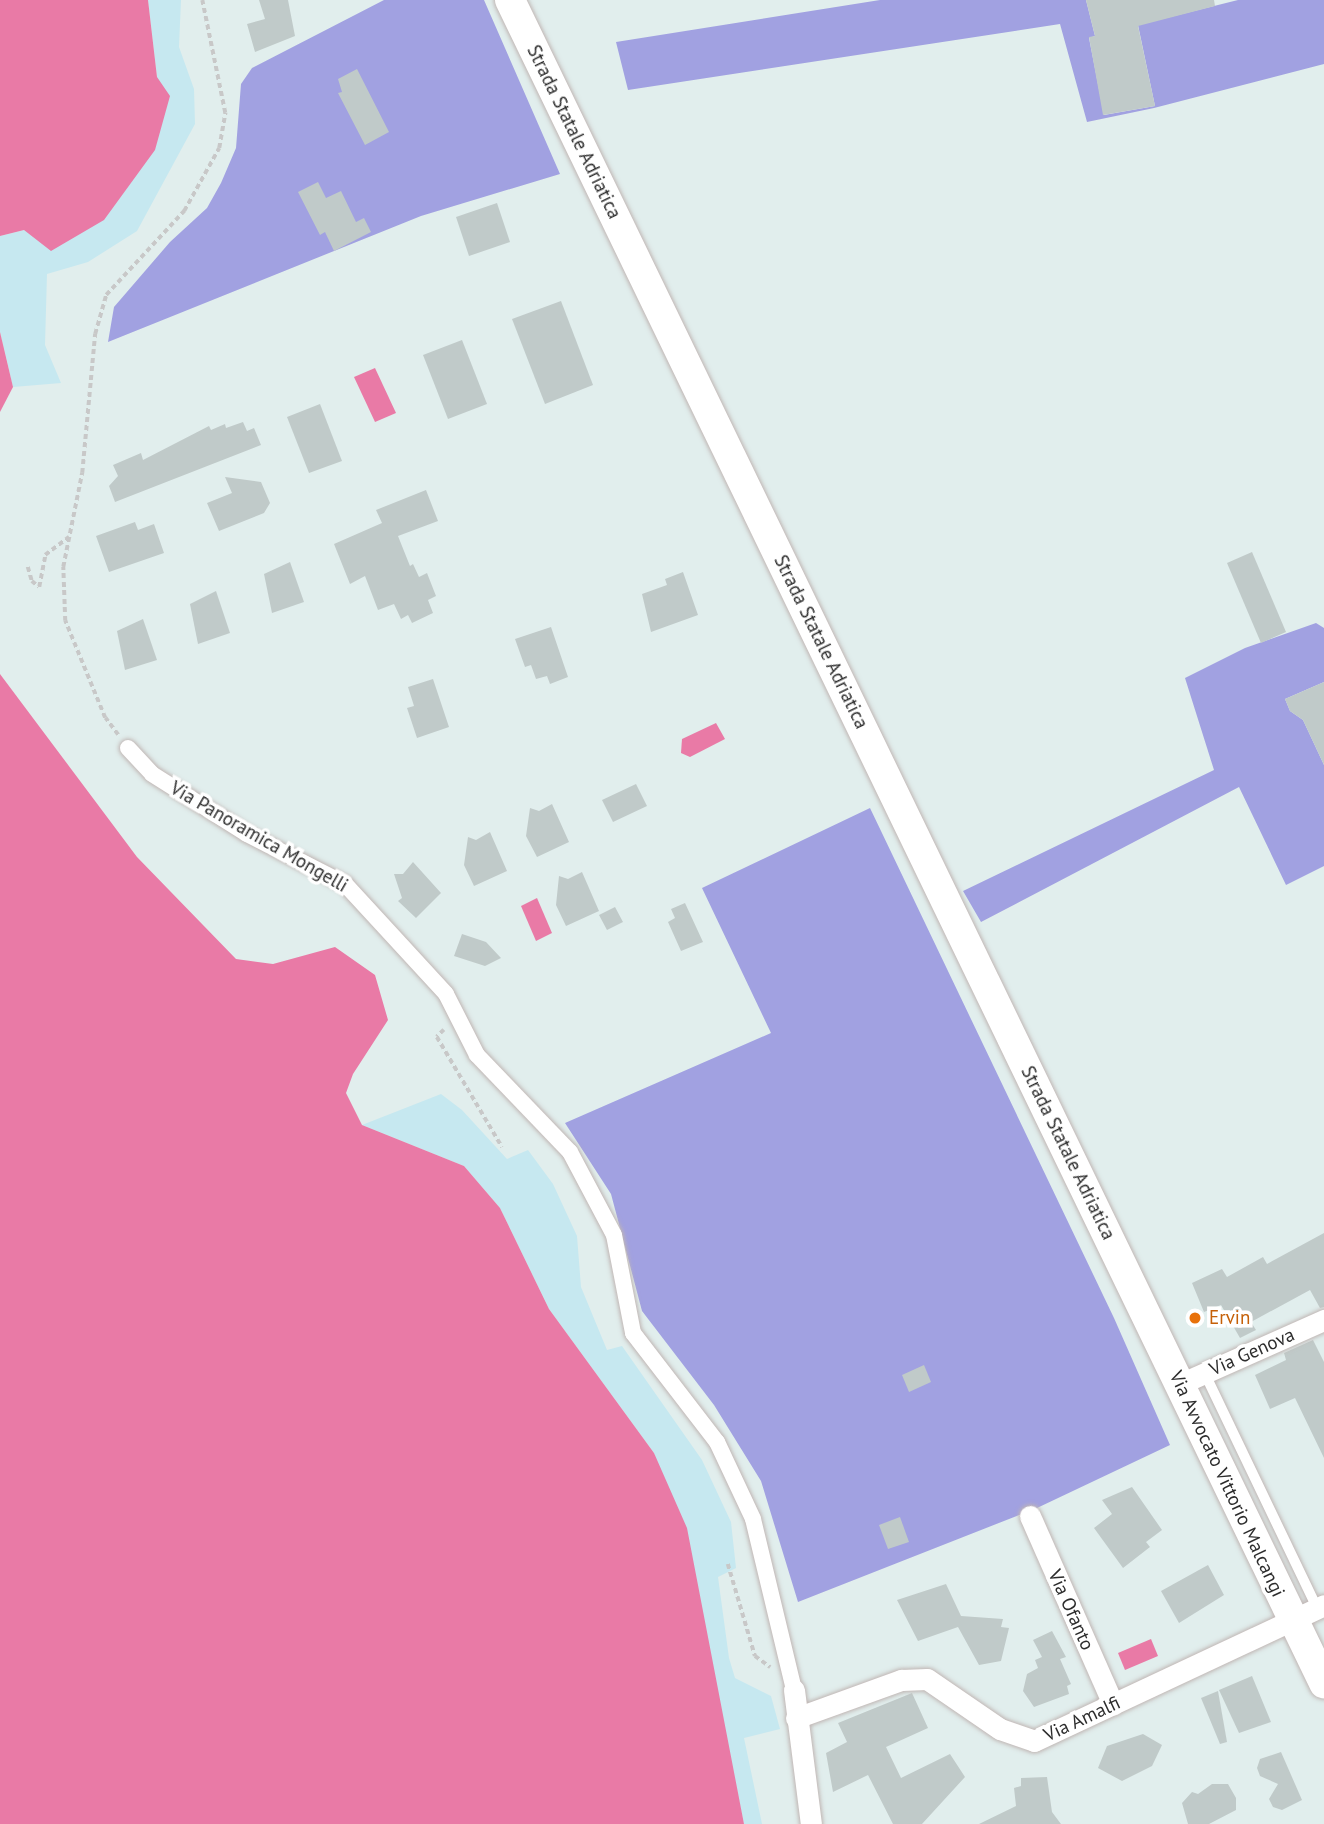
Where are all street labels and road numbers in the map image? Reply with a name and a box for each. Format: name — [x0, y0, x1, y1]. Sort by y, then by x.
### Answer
street label: Strada Statale Adriatica — [522, 41, 626, 223]
street label: Strada Statale Adriatica — [769, 551, 873, 733]
street label: Via Panoramica Mongelli — [166, 777, 352, 897]
street label: Strada Statale Adriatica — [1016, 1062, 1120, 1244]
street label: Via Genova — [1206, 1323, 1298, 1381]
street label: Via Avvocato Vittorio Malcangi — [1164, 1367, 1290, 1601]
street label: Via Ofanto — [1043, 1566, 1099, 1654]
street label: Via Amalfi — [1040, 1691, 1124, 1747]

